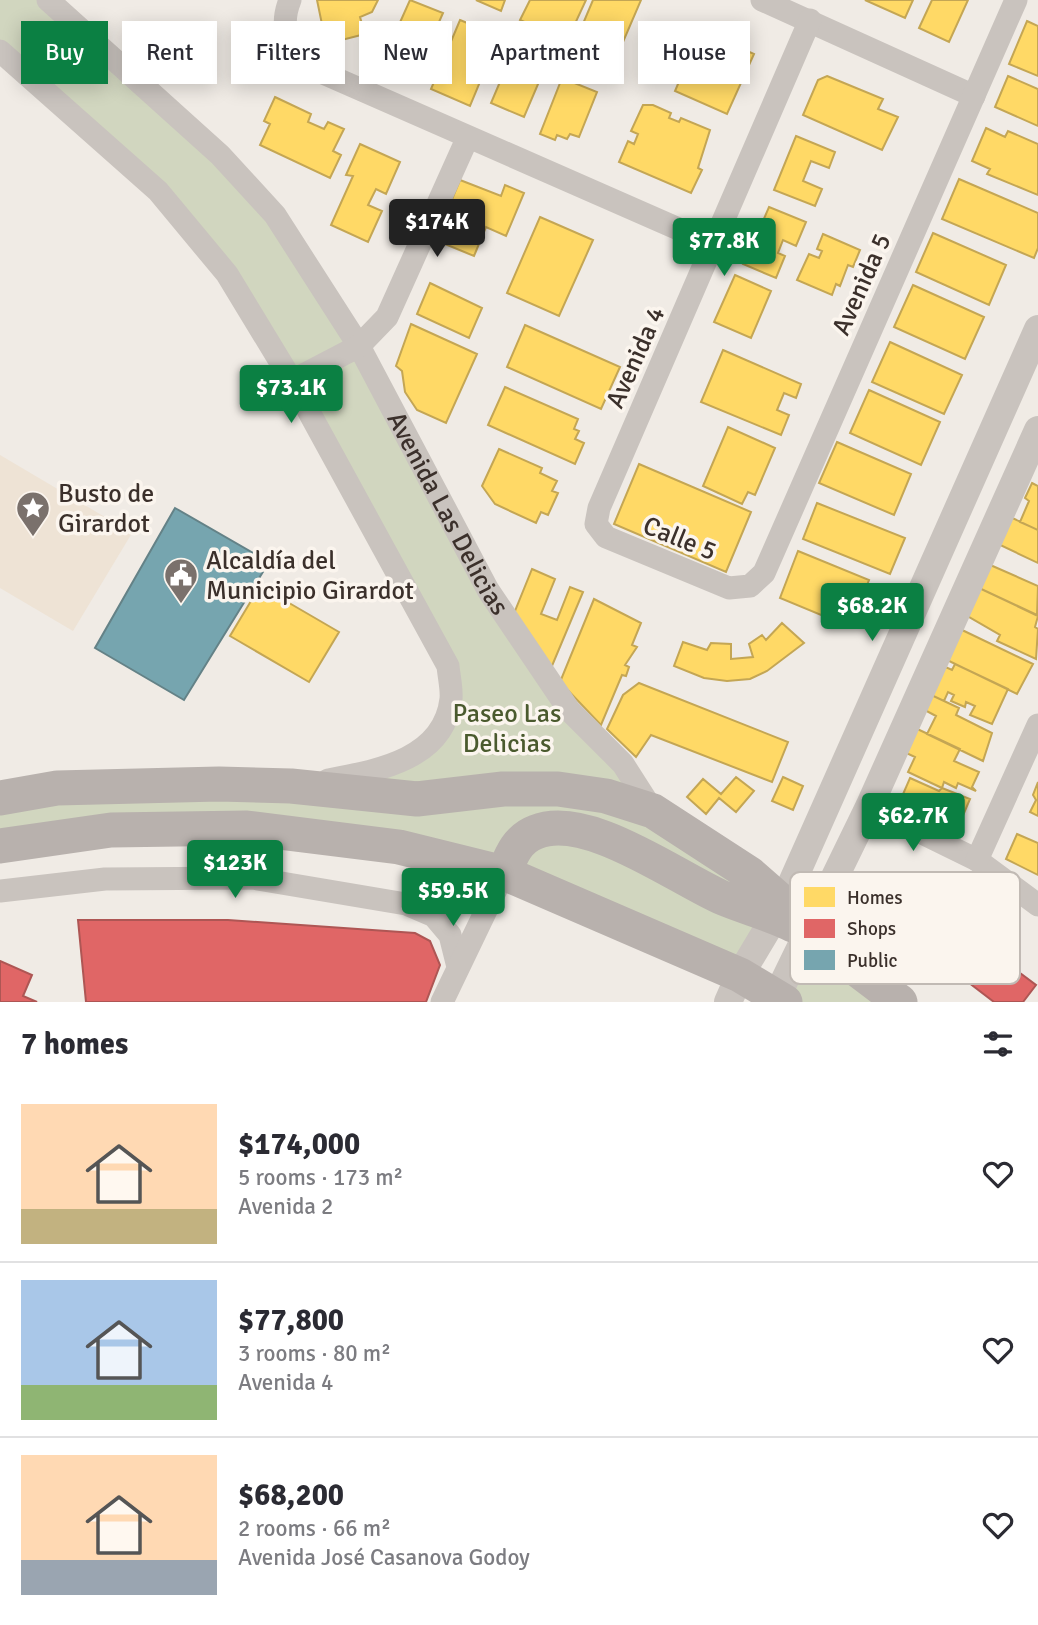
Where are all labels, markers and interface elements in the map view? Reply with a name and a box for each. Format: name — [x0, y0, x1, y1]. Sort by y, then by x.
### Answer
chip: Buy — [21, 21, 108, 84]
chip: Rent — [122, 21, 217, 84]
chip: Filters — [231, 21, 345, 84]
chip: New — [359, 21, 452, 84]
chip: Apartment — [466, 21, 624, 84]
chip: House — [638, 21, 750, 84]
pin: $174K — [388, 200, 486, 259]
text: $174K — [405, 207, 469, 236]
pin: $77.8K — [667, 218, 781, 278]
text: $77.8K — [689, 226, 759, 255]
street label: Avenida 5 — [825, 229, 898, 340]
street label: Avenida 4 — [599, 302, 672, 413]
pin: $73.1K — [234, 366, 348, 425]
text: $73.1K — [256, 373, 326, 402]
street label: Avenida Las Delicias — [380, 407, 515, 621]
place label: Busto de Girardot — [58, 478, 154, 540]
place icon: Busto de Girardot — [14, 489, 52, 538]
street label: Calle 5 — [638, 510, 721, 568]
place label: Alcaldía del Municipio Girardot — [206, 545, 414, 607]
public building icon: Alcaldía del Municipio Girardot — [162, 556, 200, 605]
pin: $68.2K — [815, 584, 929, 643]
text: $68.2K — [837, 591, 907, 620]
park label: Paseo Las Delicias — [453, 698, 561, 760]
pin: $62.7K — [856, 794, 970, 853]
text: $62.7K — [878, 801, 948, 830]
pin: $123K — [186, 841, 284, 900]
text: $123K — [203, 848, 267, 877]
pin: $59.5K — [396, 869, 510, 928]
legend — [790, 872, 1020, 984]
text: $59.5K — [418, 876, 488, 905]
text: Homes — [847, 886, 903, 910]
text: Shops — [847, 917, 896, 941]
text: Public — [847, 949, 898, 973]
icon: filters — [979, 1025, 1017, 1063]
text: 7 homes — [21, 1026, 128, 1063]
text: $174,000 — [238, 1126, 360, 1163]
icon: home — [77, 1132, 161, 1216]
icon: heart — [979, 1155, 1017, 1193]
text: 5 rooms · 173 m² — [238, 1163, 403, 1192]
text: Avenida 2 — [238, 1192, 333, 1221]
text: $77,800 — [238, 1302, 344, 1339]
icon: home — [77, 1308, 161, 1392]
icon: heart — [979, 1331, 1017, 1369]
text: 3 rooms · 80 m² — [238, 1339, 391, 1368]
text: Avenida 4 — [238, 1368, 333, 1397]
text: $68,200 — [238, 1477, 344, 1514]
icon: home — [77, 1483, 161, 1567]
icon: heart — [979, 1506, 1017, 1544]
text: 2 rooms · 66 m² — [238, 1514, 391, 1543]
text: Avenida José Casanova Godoy — [238, 1543, 530, 1572]

